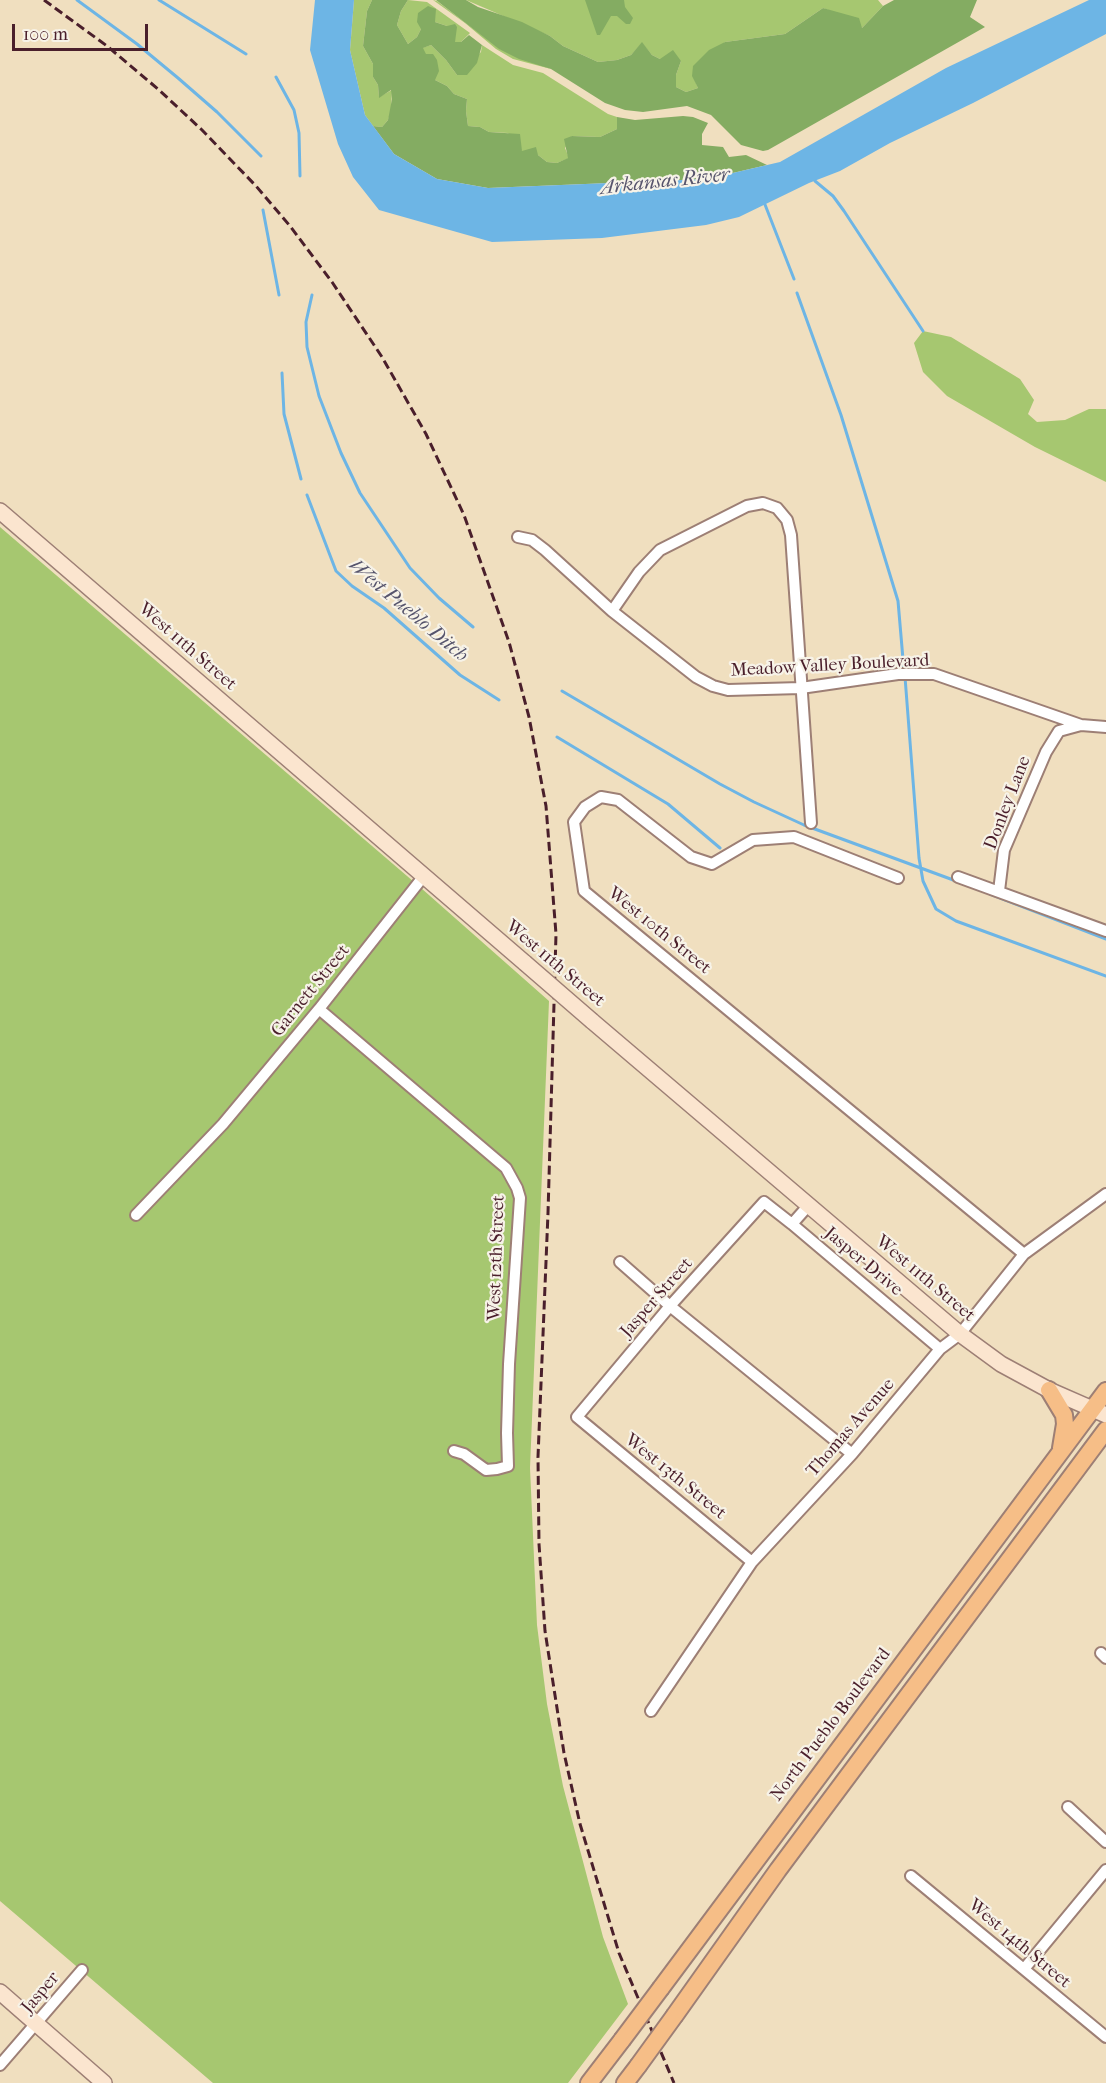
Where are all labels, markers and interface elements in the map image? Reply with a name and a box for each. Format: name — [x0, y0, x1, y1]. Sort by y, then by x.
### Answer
scale bar — [15, 12, 152, 50]
text: 100 m — [23, 24, 68, 45]
water label: Arkansas River — [599, 163, 731, 201]
water label: West Pueblo Ditch — [343, 554, 473, 668]
street label: West 11th Street — [133, 598, 241, 696]
street label: Meadow Valley Boulevard — [730, 650, 930, 682]
street label: Donley Lane — [980, 753, 1036, 853]
street label: West 10th Street — [603, 883, 715, 979]
street label: West 11th Street — [501, 916, 609, 1012]
street label: Garnett Street — [267, 941, 355, 1041]
street label: West 12th Street — [484, 1195, 510, 1321]
street label: Jasper Drive — [819, 1223, 907, 1301]
street label: West 11th Street — [871, 1231, 979, 1327]
street label: Jasper Street — [616, 1254, 698, 1342]
street label: Thomas Avenue — [802, 1374, 900, 1482]
street label: West 13th Street — [620, 1430, 730, 1524]
street label: North Pueblo Boulevard — [766, 1644, 896, 1806]
street label: West 14th Street — [963, 1895, 1075, 1993]
street label: Jasper — [17, 1968, 65, 2018]

